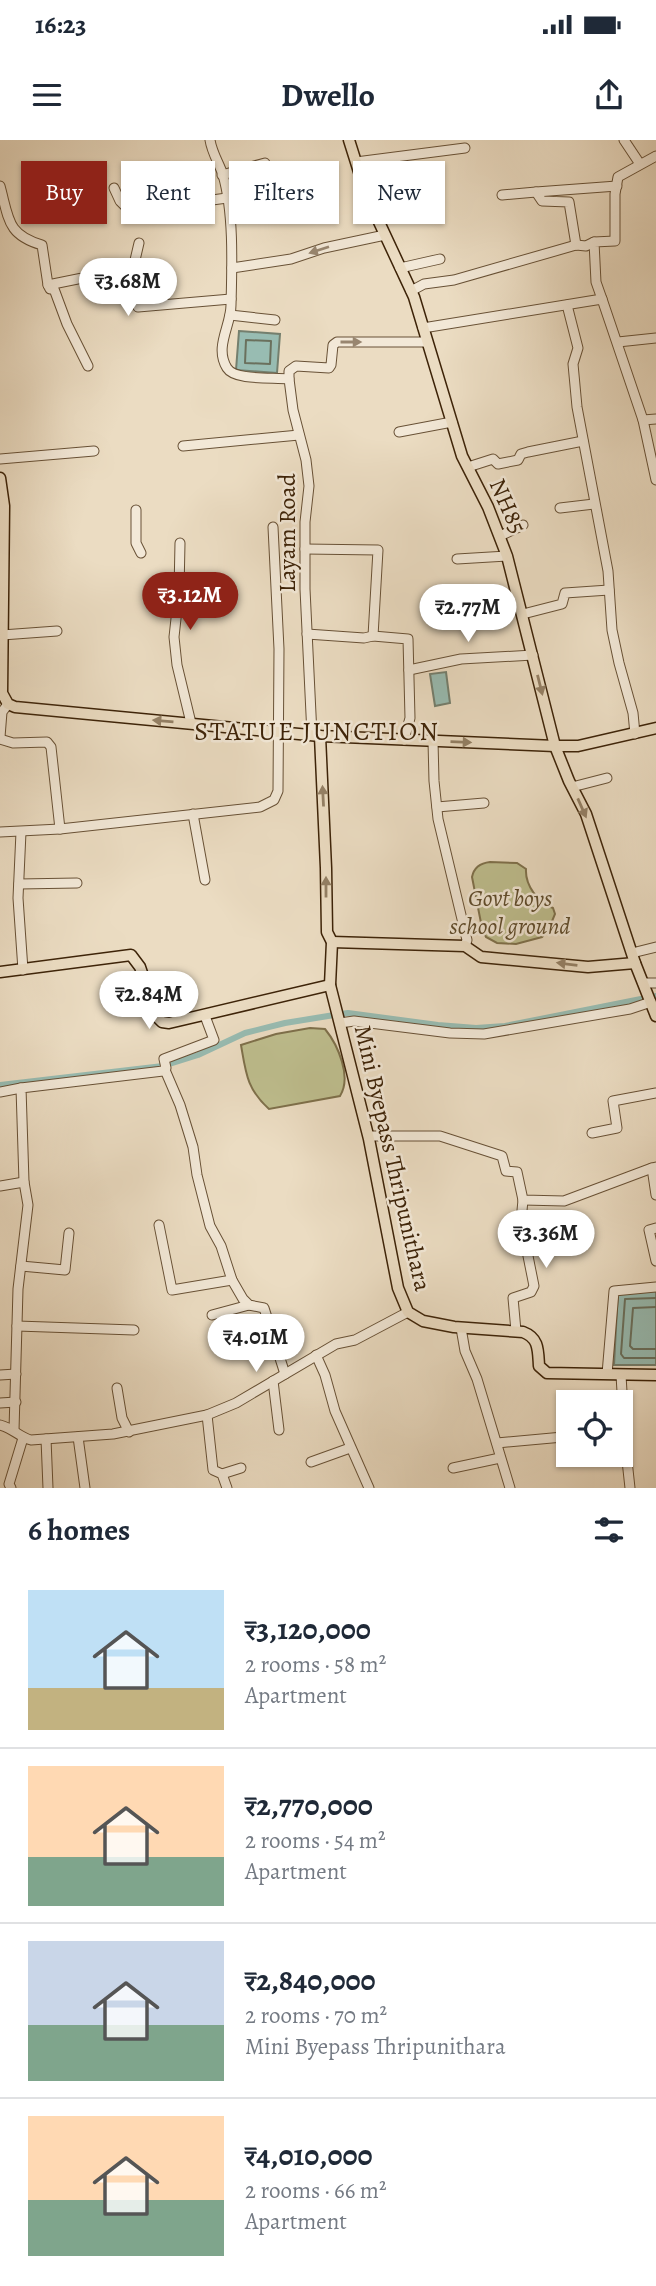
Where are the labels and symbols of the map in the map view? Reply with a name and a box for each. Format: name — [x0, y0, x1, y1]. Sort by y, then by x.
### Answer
one-way arrow — [308, 246, 329, 256]
pin: ₹3.68M — [71, 258, 185, 318]
one-way arrow — [340, 336, 362, 348]
street label: Layam Road — [271, 473, 303, 593]
street label: NH85 — [482, 473, 534, 539]
pin: ₹3.12M — [133, 573, 247, 632]
pin: ₹2.77M — [411, 584, 525, 644]
one-way arrow — [535, 674, 546, 696]
district label: STATUE JUNCTION — [194, 714, 440, 749]
one-way arrow — [152, 715, 174, 726]
one-way arrow — [451, 736, 473, 747]
one-way arrow — [317, 785, 328, 807]
one-way arrow — [576, 798, 588, 818]
one-way arrow — [321, 876, 332, 898]
park label: Govt boys school ground — [450, 882, 570, 942]
one-way arrow — [556, 958, 578, 969]
pin: ₹2.84M — [92, 972, 206, 1031]
street label: Mini Byepass Thripunithara — [347, 1022, 439, 1295]
pin: ₹3.36M — [489, 1210, 603, 1270]
pin: ₹4.01M — [199, 1314, 313, 1374]

